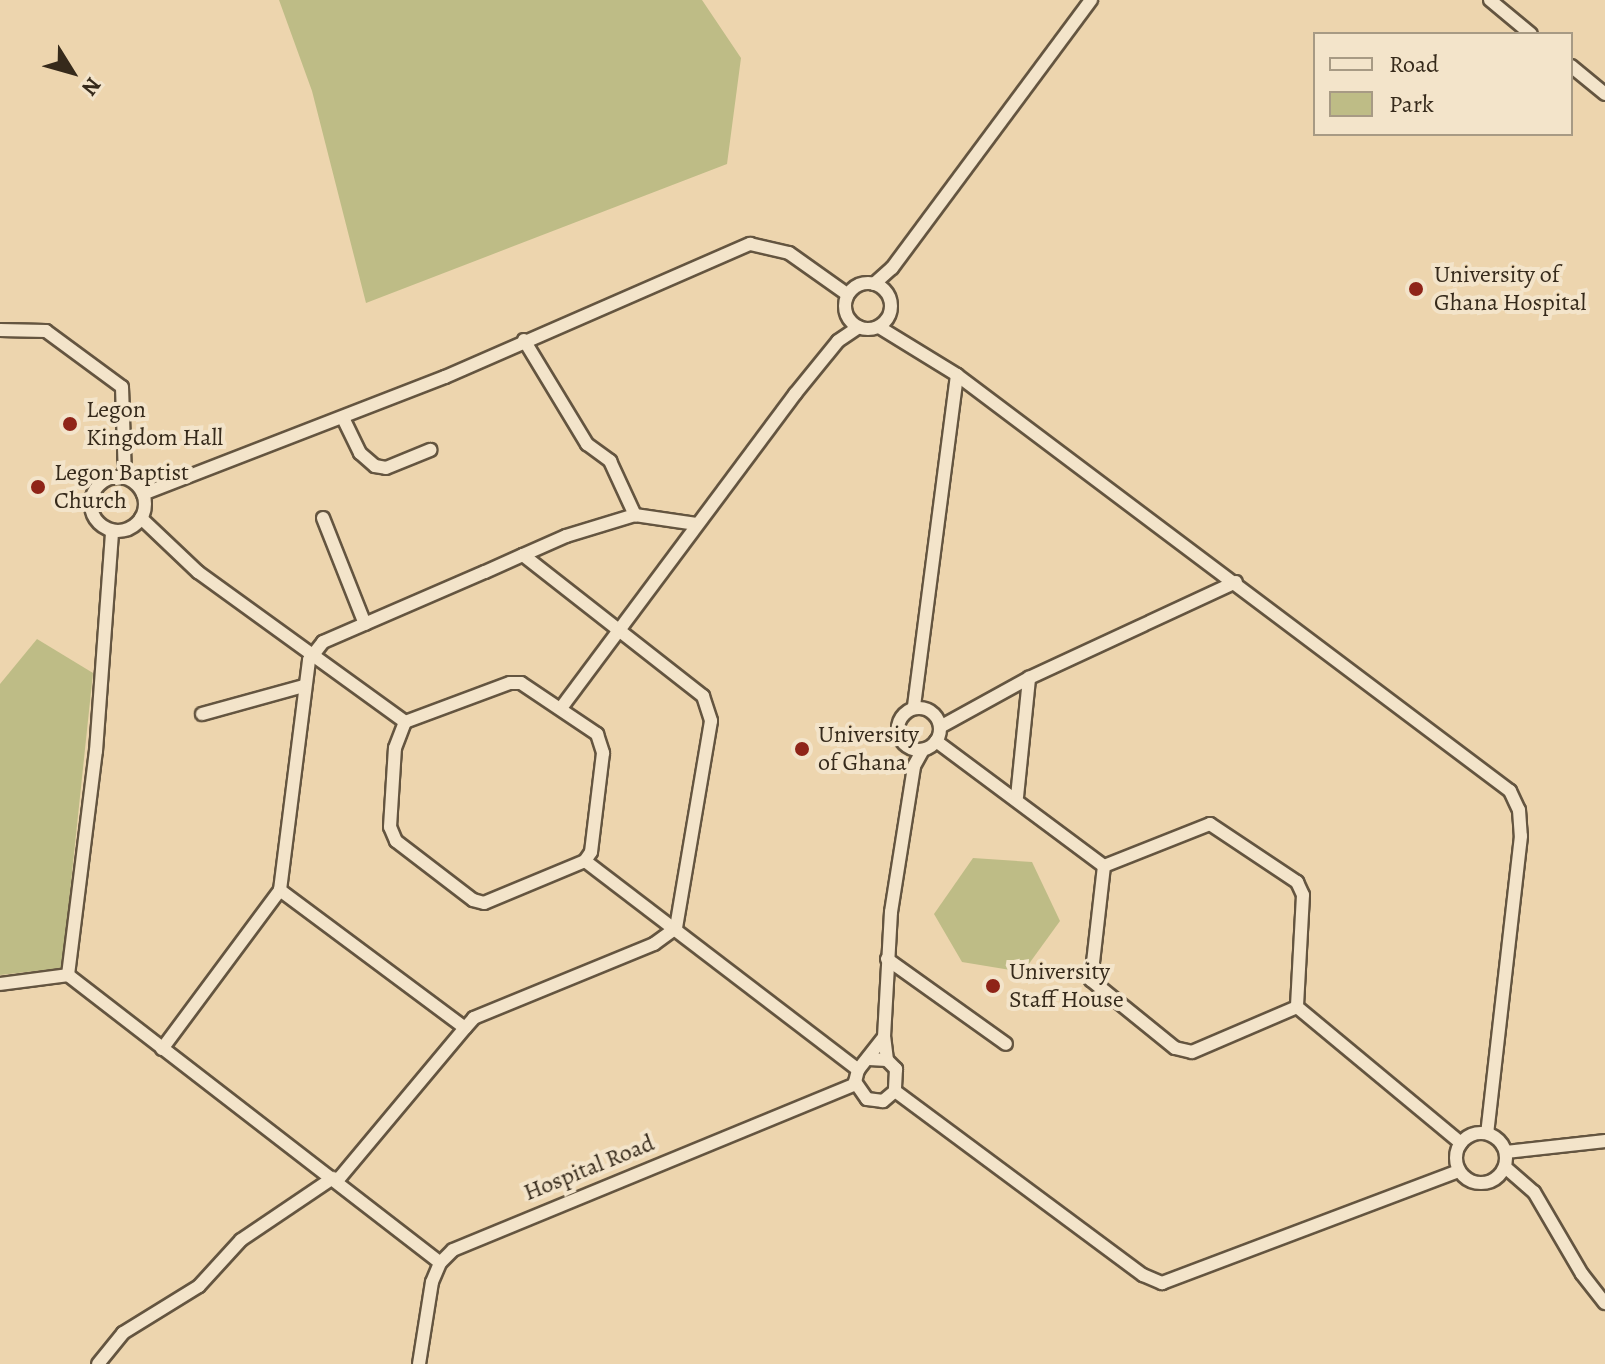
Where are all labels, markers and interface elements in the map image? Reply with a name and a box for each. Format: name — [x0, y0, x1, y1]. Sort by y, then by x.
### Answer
north arrow — [32, 32, 112, 112]
legend — [1313, 32, 1573, 136]
text: Road — [1389, 48, 1439, 80]
text: N — [74, 71, 108, 102]
text: Park — [1389, 88, 1434, 120]
place label: University of Ghana Hospital — [1434, 261, 1586, 317]
marker: University of Ghana Hospital — [1405, 278, 1427, 300]
place label: Legon Kingdom Hall — [86, 396, 223, 452]
marker: Legon Kingdom Hall — [61, 415, 79, 433]
place label: Legon Baptist Church — [54, 459, 189, 515]
marker: Legon Baptist Church — [29, 478, 47, 496]
place label: University of Ghana — [818, 721, 919, 777]
marker: University of Ghana — [793, 740, 811, 758]
place label: University Staff House — [1009, 958, 1124, 1014]
marker: University Staff House — [984, 977, 1002, 995]
street label: Hospital Road — [519, 1129, 659, 1207]

